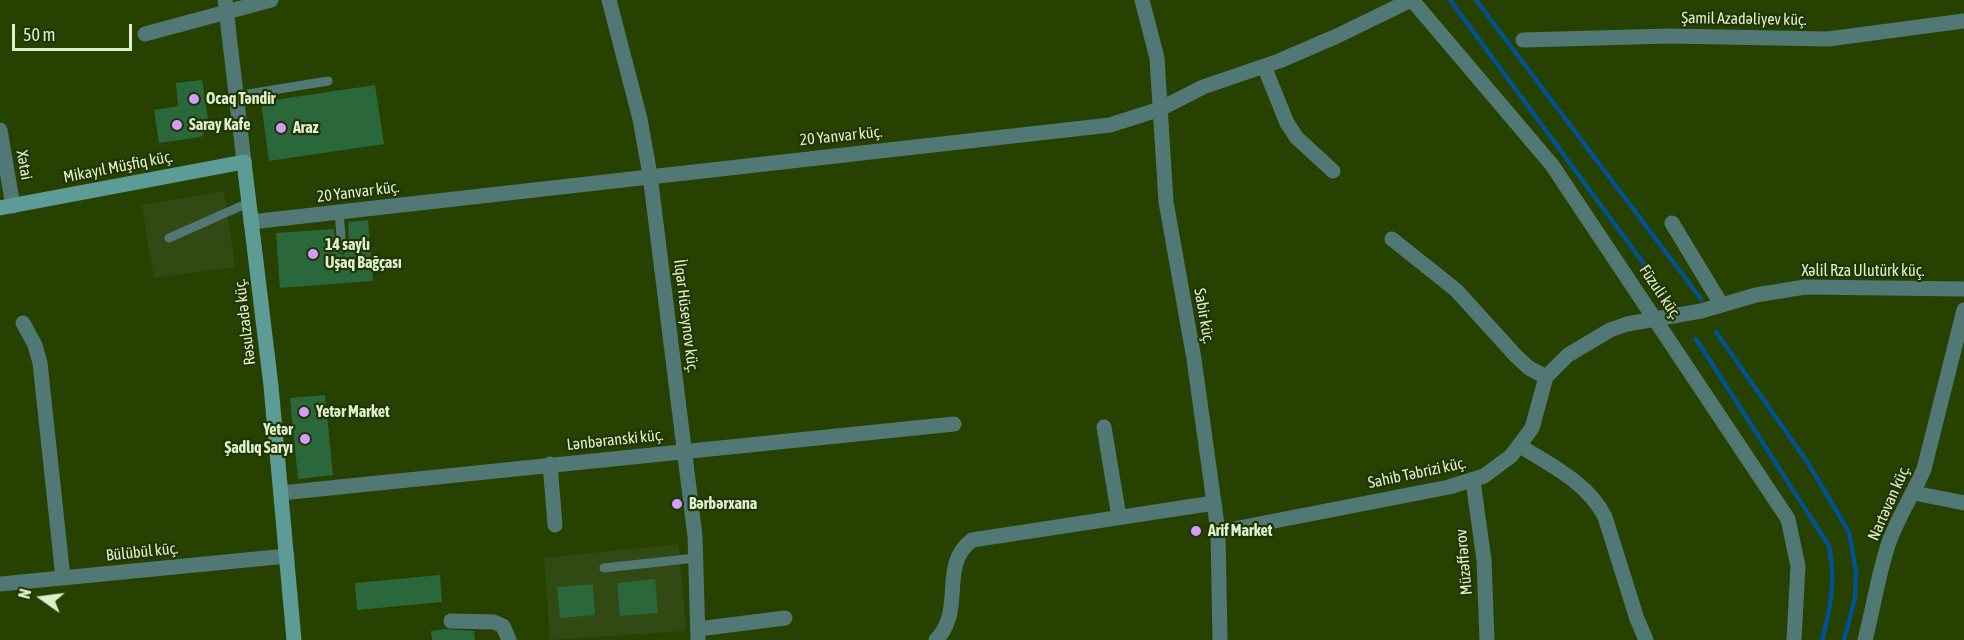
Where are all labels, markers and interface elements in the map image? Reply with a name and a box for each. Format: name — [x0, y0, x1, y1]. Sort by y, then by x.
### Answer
street label: Şamil Azadəliyev küç. — [1681, 8, 1807, 30]
scale bar — [15, 12, 135, 50]
text: 50 m — [23, 24, 55, 45]
place label: Ocaq Təndir — [206, 89, 276, 109]
marker: Ocaq Təndir — [187, 92, 201, 106]
place label: Saray Kafe — [189, 115, 250, 135]
marker: Saray Kafe — [170, 118, 184, 132]
place label: Araz — [293, 118, 318, 138]
marker: Araz — [274, 121, 288, 135]
street label: 20 Yanvar küç. — [799, 122, 883, 150]
street label: Mikayıl Müşfiq küç. — [62, 147, 174, 187]
street label: Xətai — [12, 149, 36, 181]
street label: 20 Yanvar küç. — [316, 177, 400, 207]
place label: 14 saylı Uşaq Bağçası — [325, 235, 402, 273]
marker: 14 saylı Uşaq Bağçası — [306, 247, 320, 261]
street label: İlqar Hüseynov küç. — [670, 258, 702, 374]
street label: Füzuli küç. — [1635, 261, 1685, 323]
street label: Xəlil Rza Ulutürk küç. — [1801, 261, 1925, 281]
street label: Rəsulzadə küç. — [230, 278, 260, 366]
street label: Sabir küç. — [1190, 287, 1218, 345]
place label: Yetər Market — [316, 402, 390, 422]
marker: Yetər Market — [297, 405, 311, 419]
place label: Yetər Şadlıq Saryı — [224, 420, 293, 458]
street label: Lənbəranski küç. — [566, 425, 664, 455]
marker: Yetər Şadlıq Saryı — [298, 432, 312, 446]
street label: Sahib Təbrizi küç. — [1366, 453, 1468, 493]
street label: Nartəvan küç. — [1864, 462, 1914, 544]
place label: Bərbərxana — [689, 494, 757, 514]
marker: Bərbərxana — [670, 497, 684, 511]
place label: Arif Market — [1208, 521, 1272, 541]
marker: Arif Market — [1189, 524, 1203, 538]
street label: Müzəffərov — [1452, 528, 1476, 596]
street label: Bülübül küç. — [105, 539, 179, 565]
north arrow — [12, 568, 72, 628]
text: N — [15, 587, 34, 600]

